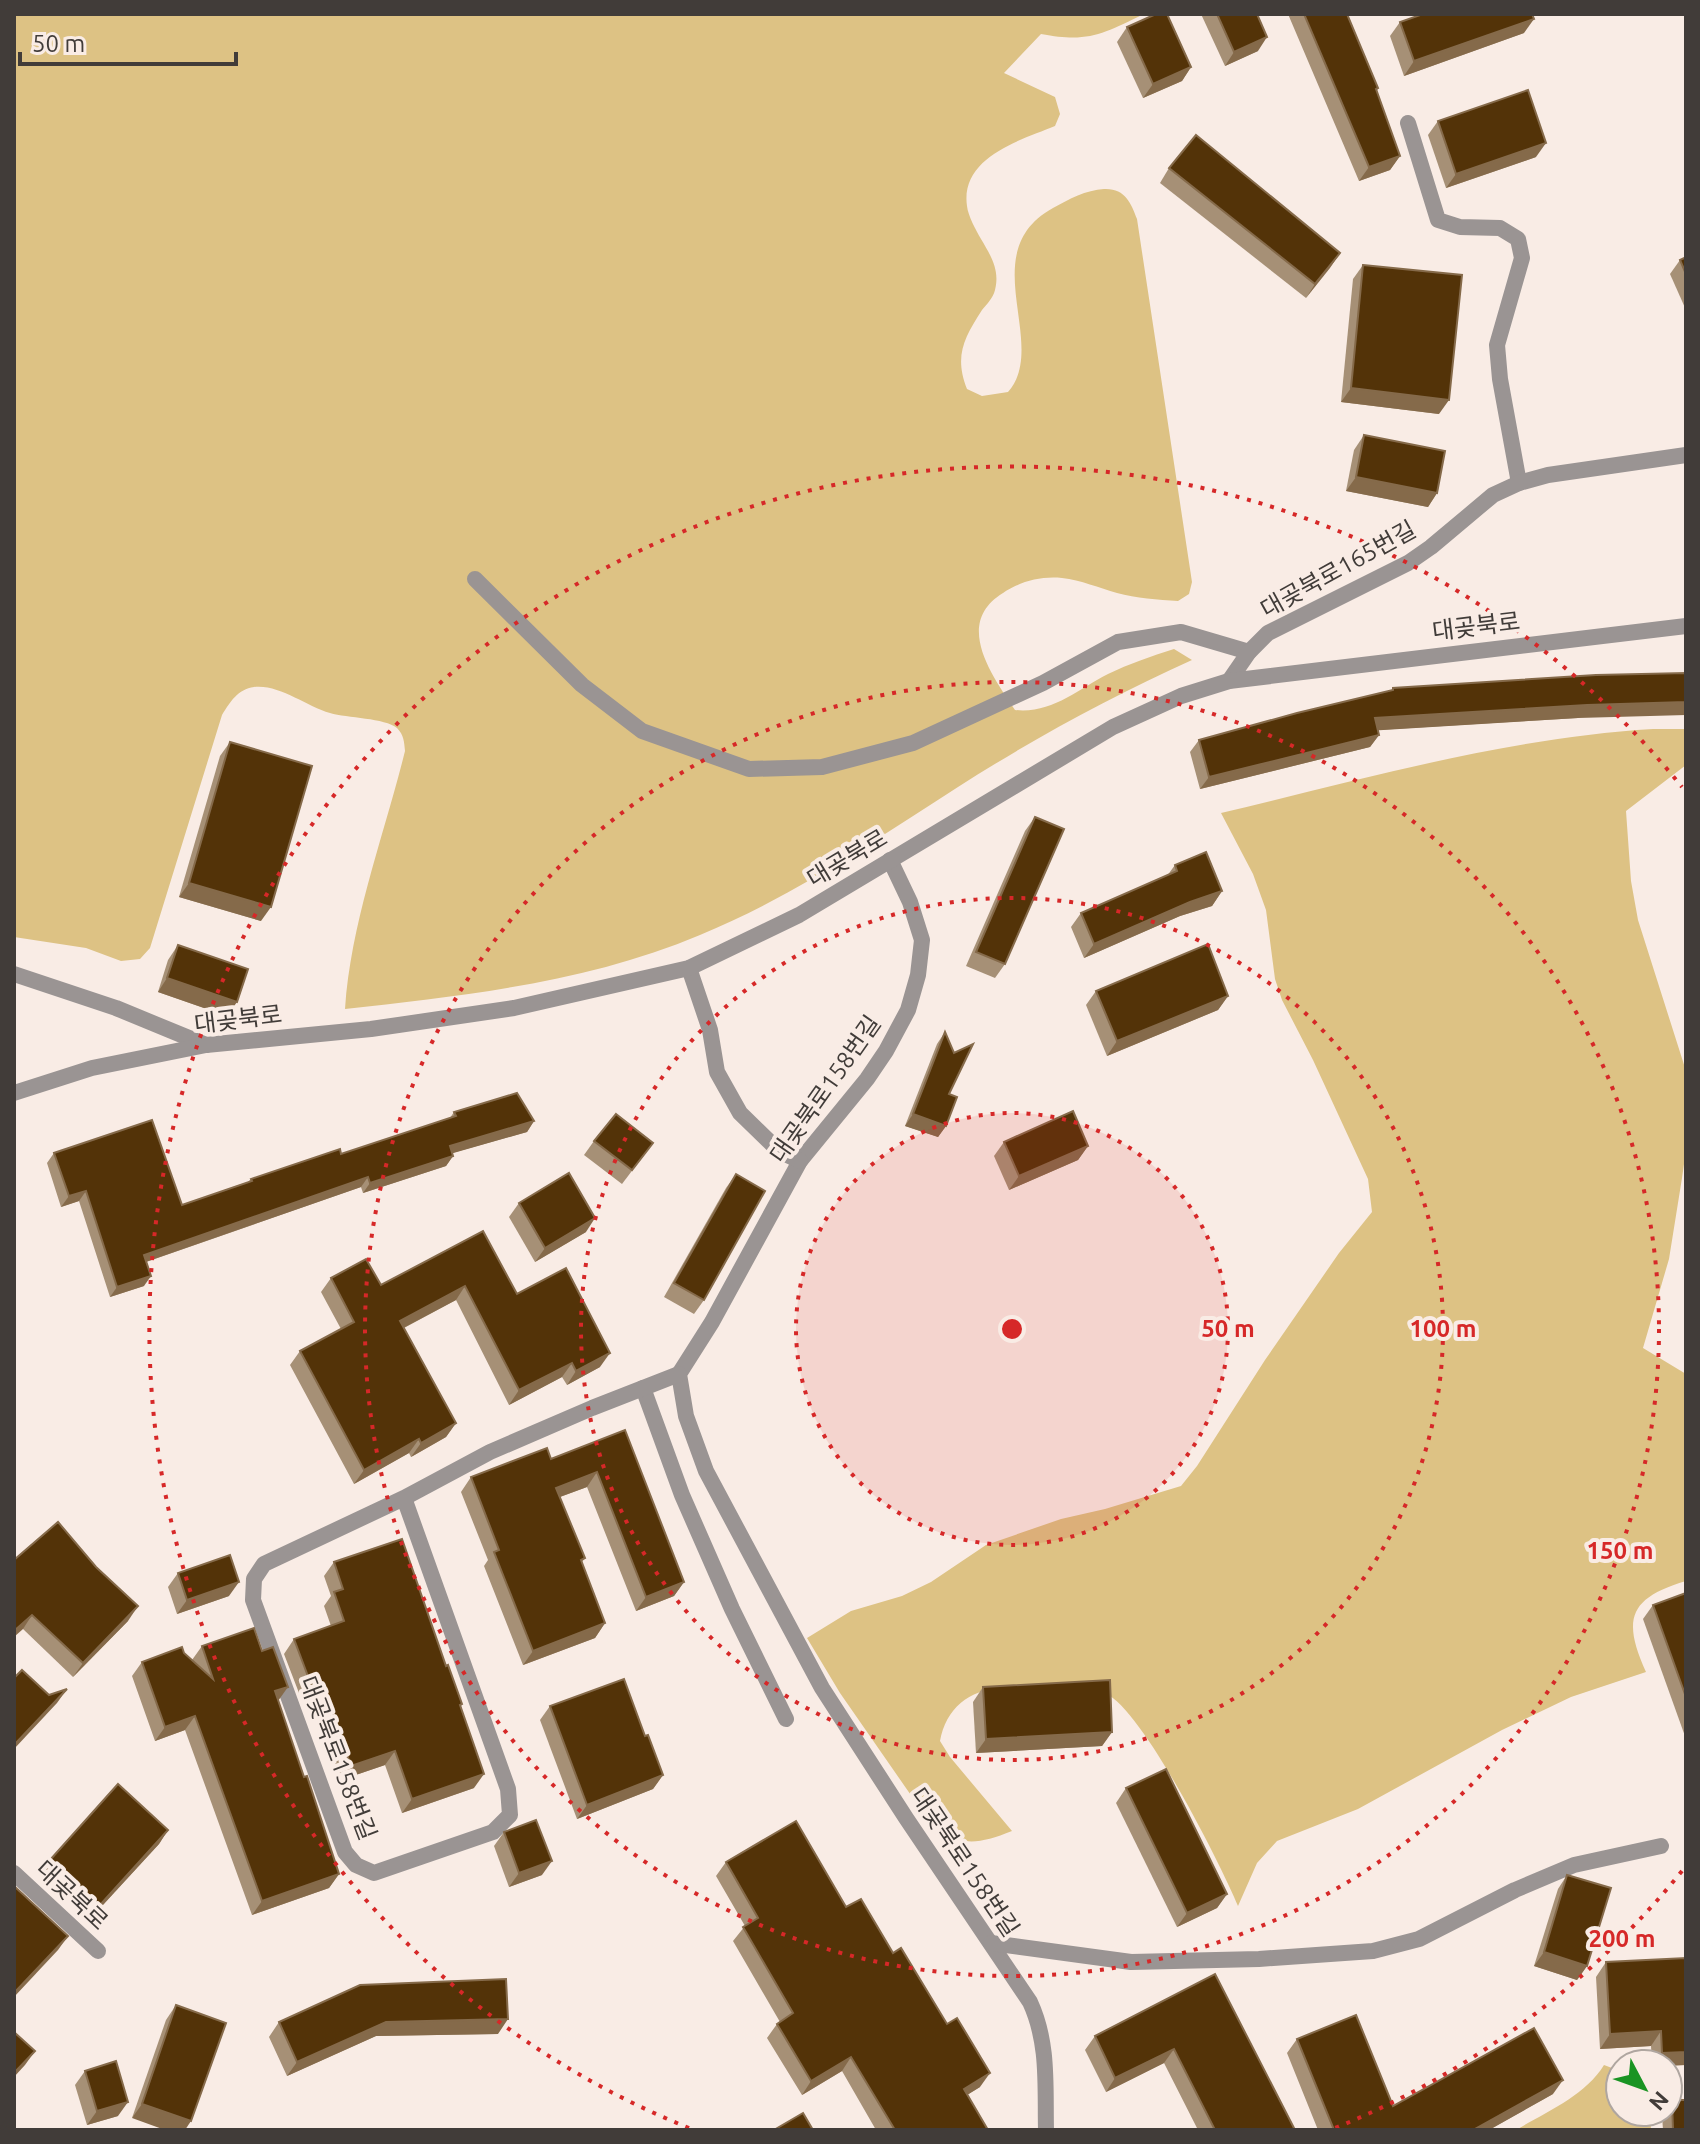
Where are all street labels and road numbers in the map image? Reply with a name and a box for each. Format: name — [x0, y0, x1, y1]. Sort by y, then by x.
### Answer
street label: 대곶북로165번길 — [1256, 515, 1420, 623]
street label: 대곶북로 — [1431, 607, 1521, 645]
street label: 대곶북로 — [802, 824, 892, 892]
street label: 대곶북로 — [193, 1000, 283, 1038]
street label: 대곶북로158번길 — [764, 1010, 886, 1168]
street label: 대곶북로158번길 — [294, 1672, 382, 1844]
street label: 대곶북로158번길 — [905, 1783, 1025, 1941]
street label: 대곶북로 — [30, 1855, 114, 1935]

